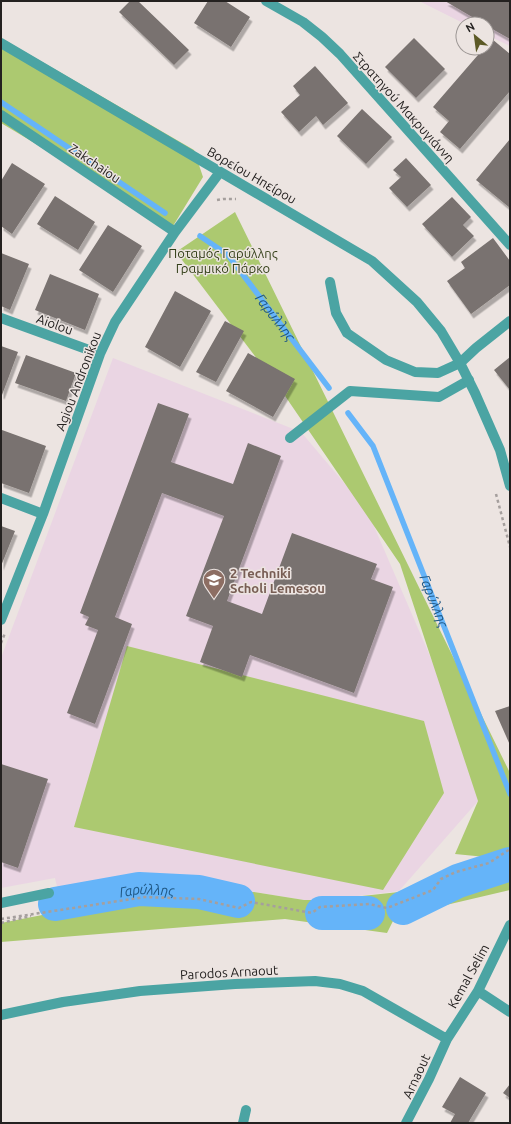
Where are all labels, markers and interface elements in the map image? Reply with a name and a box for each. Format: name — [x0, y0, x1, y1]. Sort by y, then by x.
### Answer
north arrow — [455, 16, 495, 56]
text: N — [464, 20, 477, 34]
street label: Στρατηγού Μακρυγιάννη — [351, 49, 457, 165]
street label: Zakchaiou — [67, 141, 123, 185]
street label: Βορείου Ηπείρου — [205, 144, 299, 206]
park label: Ποταμός Γαρύλλης Γραμμικό Πάρκο — [168, 246, 278, 275]
water label: Γαρύλλης — [252, 290, 299, 345]
street label: Aiolou — [35, 311, 75, 337]
street label: Agiou Andronikou — [53, 329, 103, 433]
place label: 2 Techniki Scholi Lemesou — [230, 566, 325, 595]
school or university icon: 2 Techniki Scholi Lemesou — [201, 567, 227, 600]
water label: Γαρύλλης — [416, 572, 452, 631]
water label: Γαρύλλης — [118, 881, 176, 900]
street label: Kemal Selim — [445, 942, 491, 1010]
street label: Parodos Arnaout — [180, 962, 278, 982]
street label: Arnaout — [400, 1051, 432, 1101]

